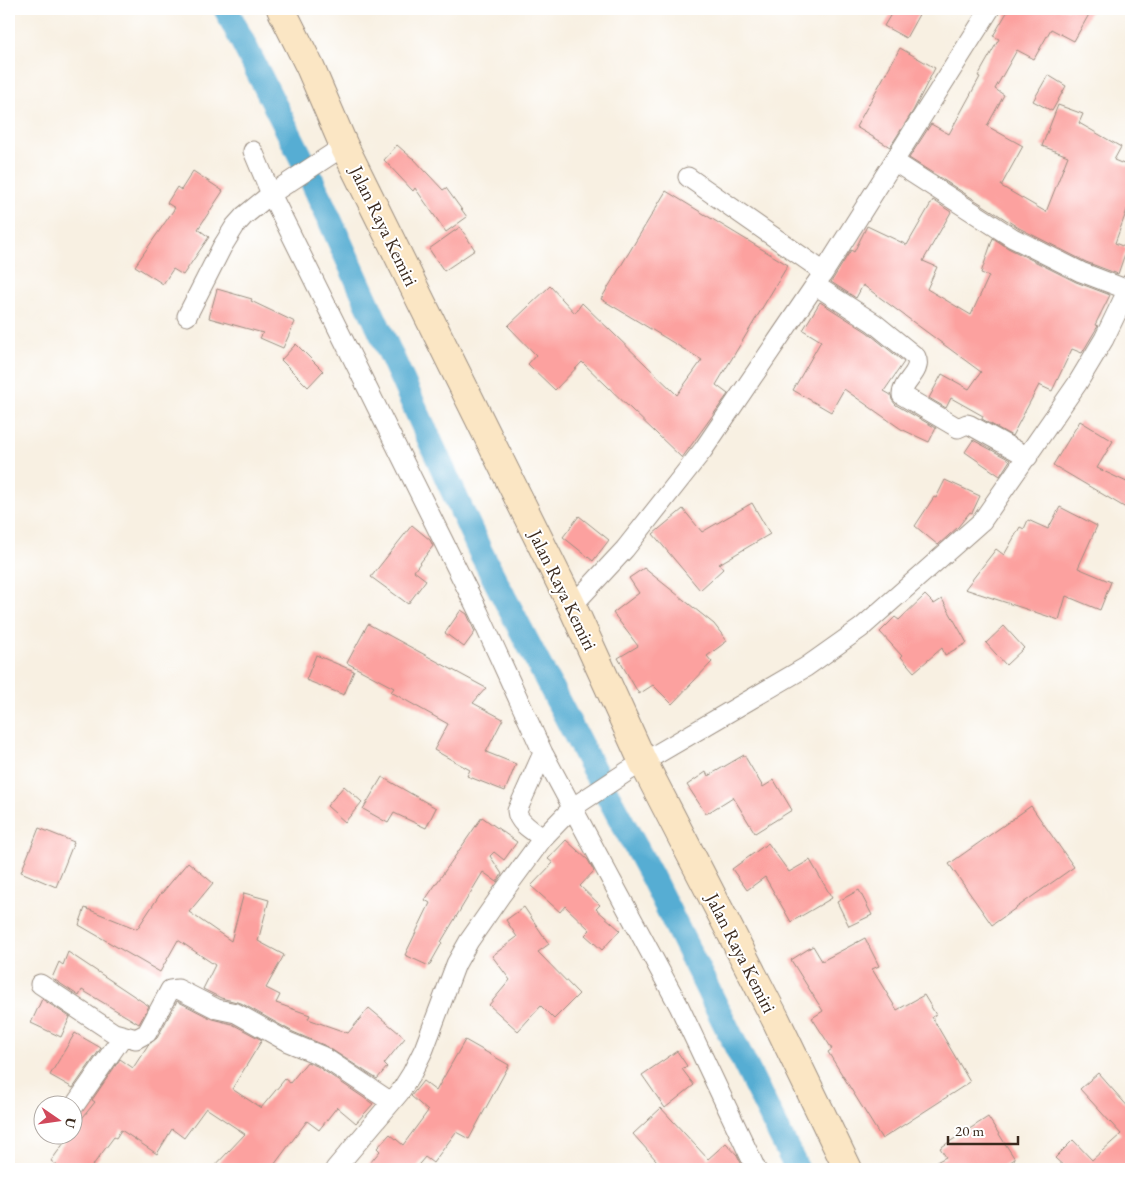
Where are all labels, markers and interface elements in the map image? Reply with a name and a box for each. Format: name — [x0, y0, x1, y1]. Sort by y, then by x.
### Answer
street label: Jalan Raya Kemiri — [343, 160, 424, 291]
street label: Jalan Raya Kemiri — [522, 524, 603, 655]
street label: Jalan Raya Kemiri — [699, 887, 782, 1017]
north arrow — [32, 1096, 82, 1146]
scale bar — [948, 1113, 1018, 1145]
text: U — [61, 1116, 81, 1131]
text: 20 m — [955, 1121, 984, 1140]

